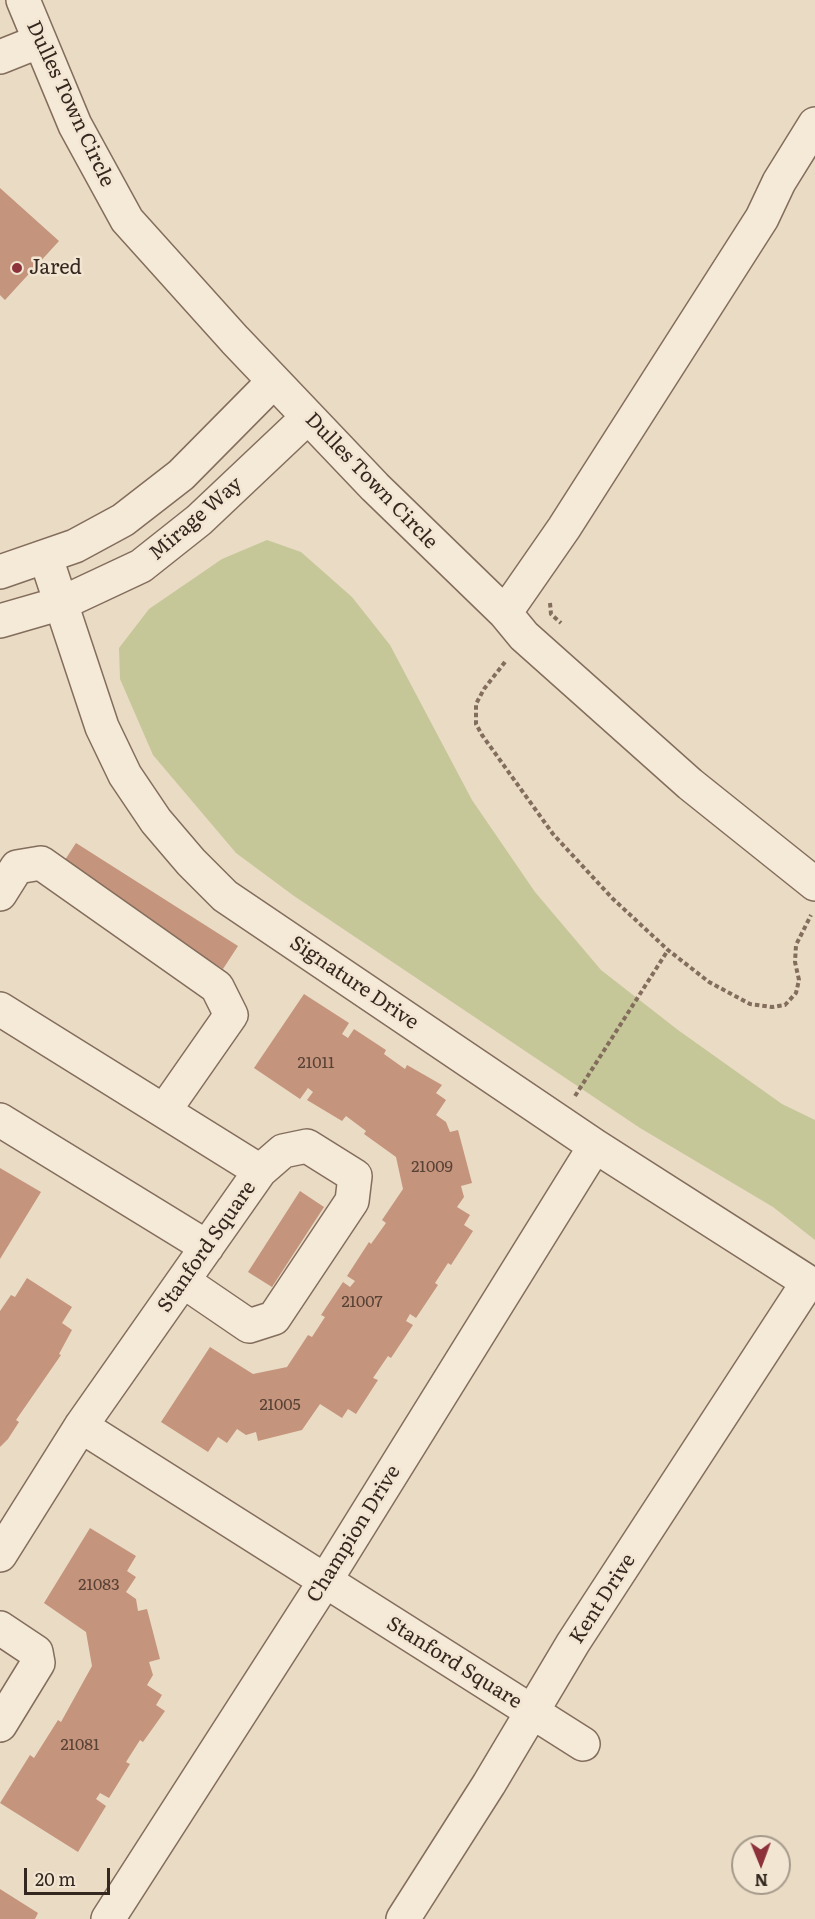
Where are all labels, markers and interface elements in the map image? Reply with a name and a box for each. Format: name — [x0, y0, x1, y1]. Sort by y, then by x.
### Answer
street label: Dulles Town Circle — [21, 17, 119, 191]
place label: Jared — [29, 256, 82, 280]
marker: Jared — [10, 261, 24, 275]
street label: Dulles Town Circle — [300, 408, 442, 554]
street label: Mirage Way — [145, 472, 247, 566]
street label: Signature Drive — [285, 931, 423, 1035]
house number: 21011 — [298, 1053, 334, 1073]
house number: 21009 — [411, 1157, 453, 1177]
street label: Stanford Square — [153, 1177, 261, 1317]
house number: 21007 — [341, 1292, 383, 1312]
house number: 21005 — [259, 1395, 301, 1415]
street label: Champion Drive — [302, 1461, 406, 1607]
street label: Kent Drive — [565, 1550, 641, 1648]
house number: 21083 — [78, 1575, 120, 1595]
street label: Stanford Square — [382, 1612, 526, 1714]
house number: 21081 — [60, 1735, 100, 1755]
north arrow — [731, 1835, 791, 1895]
scale bar — [27, 1856, 112, 1894]
text: 20 m — [35, 1865, 76, 1892]
text: N — [754, 1869, 768, 1893]

